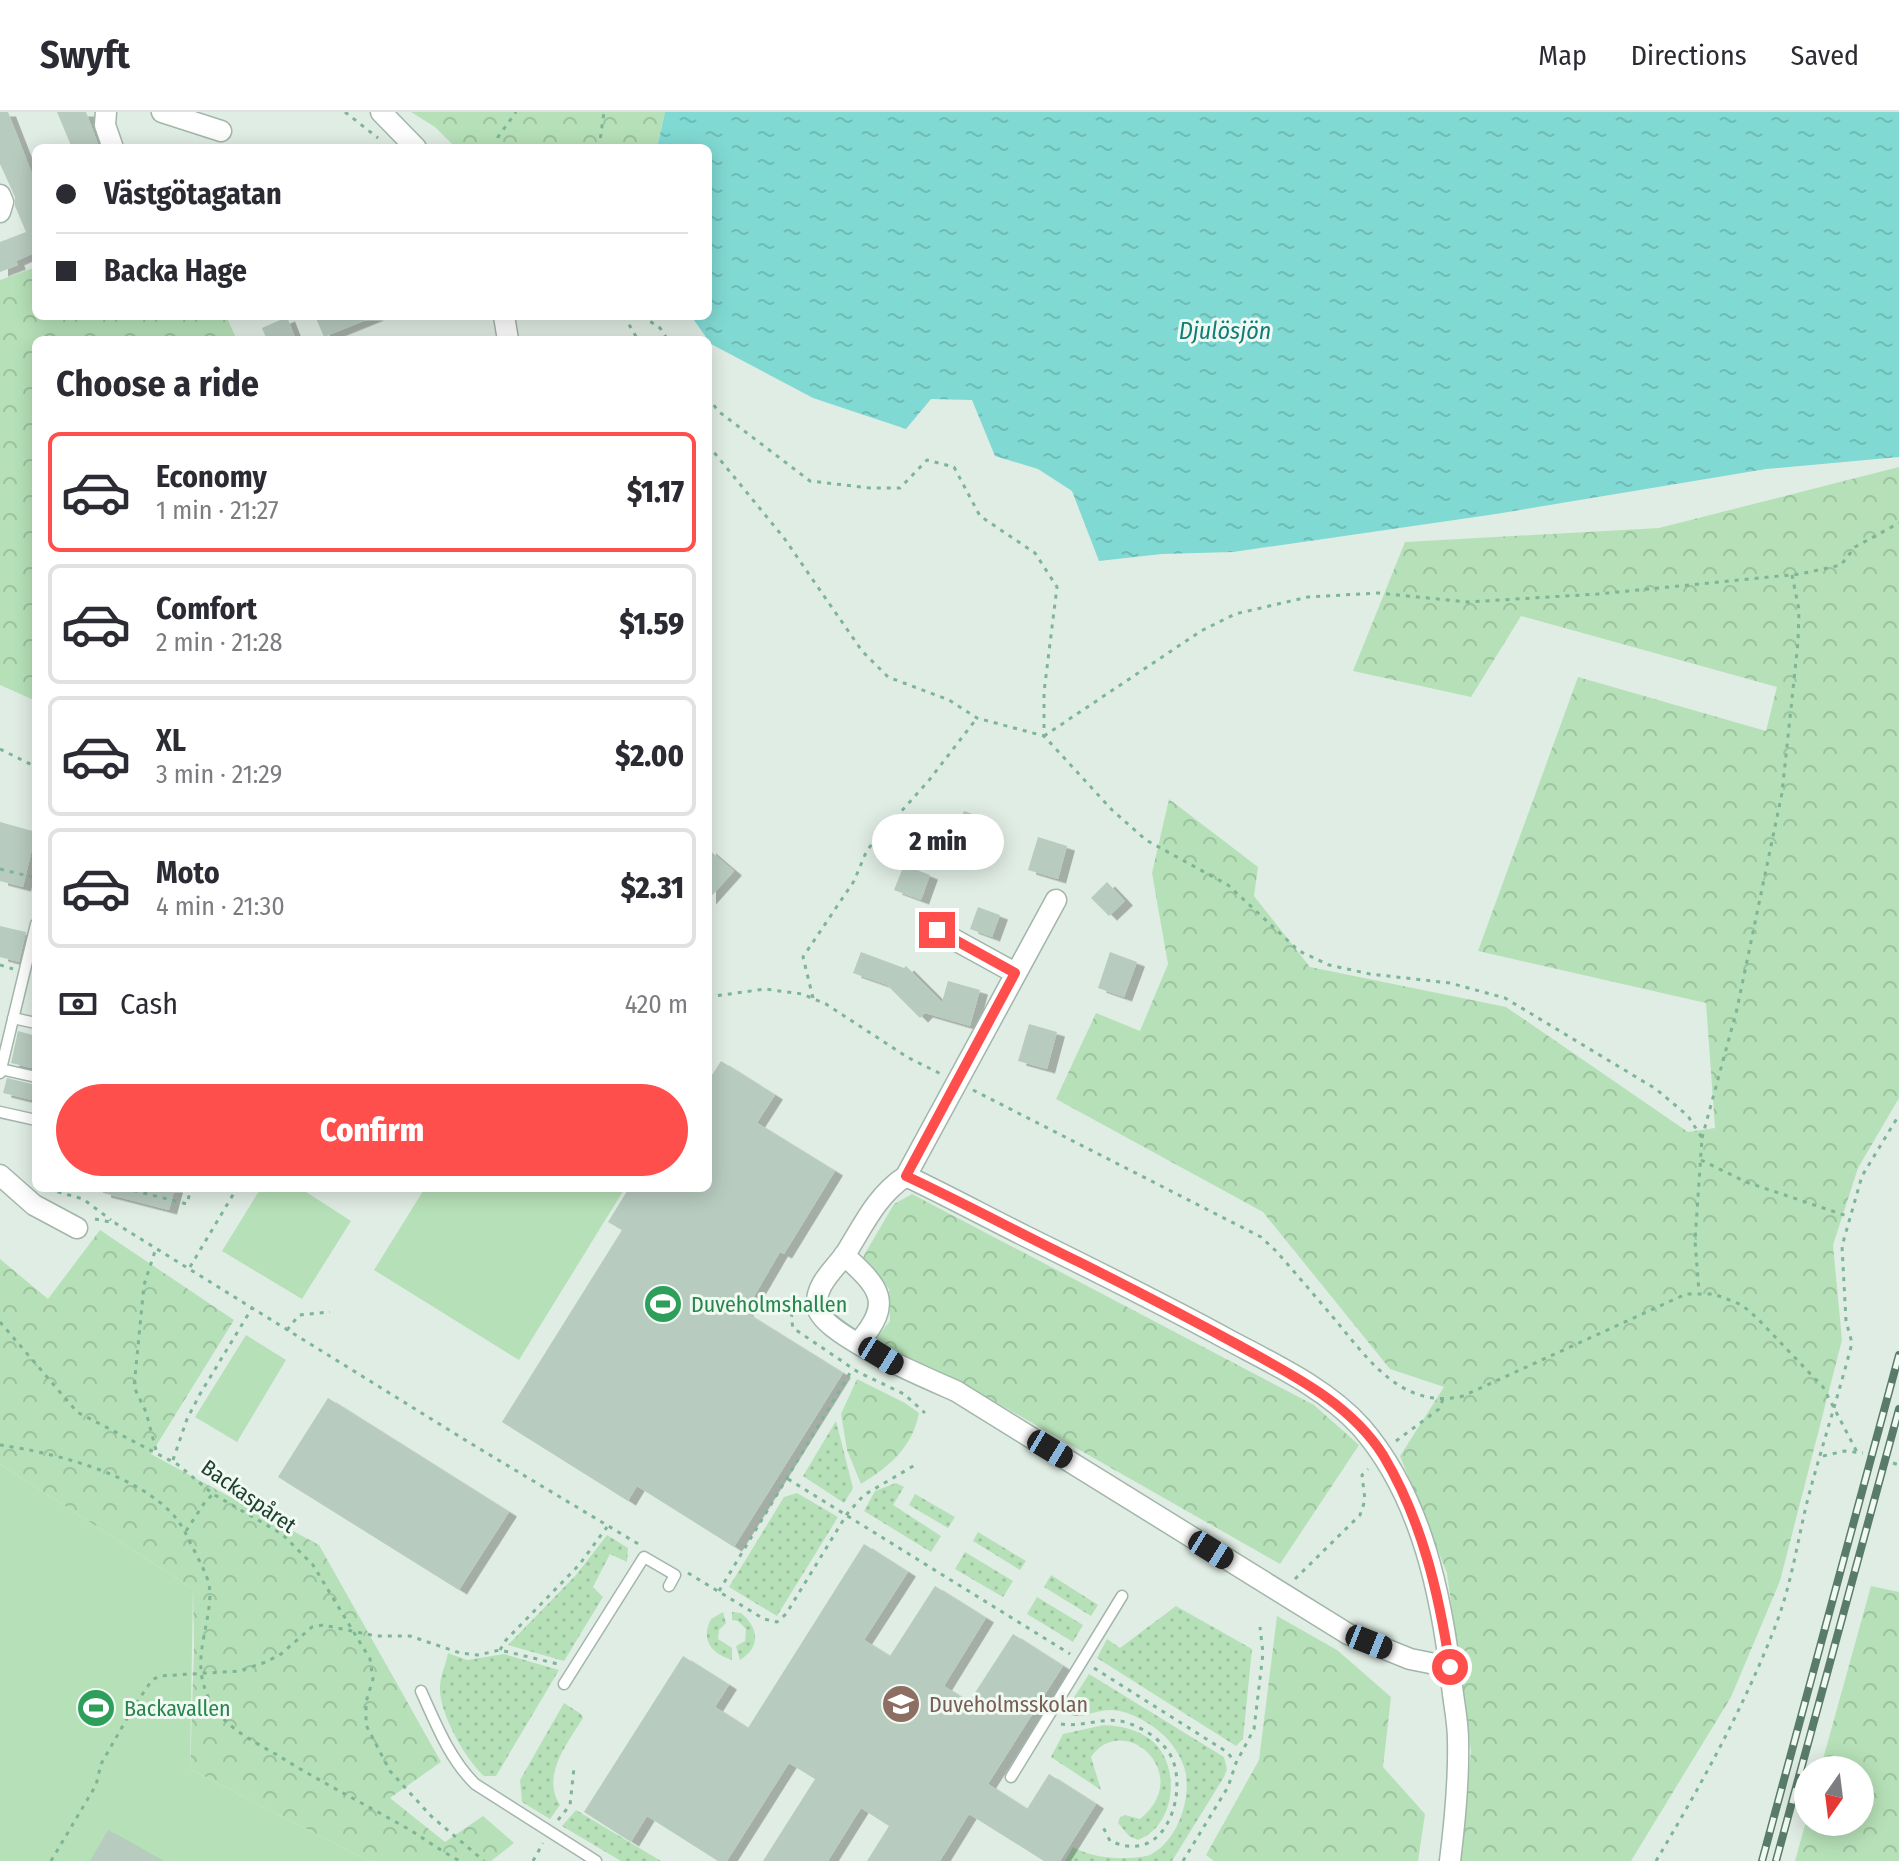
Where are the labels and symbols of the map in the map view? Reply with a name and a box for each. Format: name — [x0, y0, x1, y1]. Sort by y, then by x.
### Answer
water label: Djulösjön — [1179, 317, 1271, 345]
callout: 2 min — [871, 814, 1003, 870]
route end — [919, 912, 955, 948]
sports icon: Duveholmshallen — [642, 1283, 684, 1325]
place label: Duveholmshallen — [691, 1291, 847, 1318]
car — [854, 1333, 908, 1379]
car — [1023, 1426, 1077, 1472]
street label: Backaspåret — [196, 1454, 302, 1539]
car — [1184, 1527, 1238, 1573]
car — [1342, 1622, 1396, 1662]
route start — [1432, 1649, 1468, 1685]
school or university icon: Duveholmsskolan — [880, 1683, 922, 1725]
sports icon: Backavallen — [75, 1687, 117, 1729]
place label: Duveholmsskolan — [929, 1691, 1088, 1718]
place label: Backavallen — [124, 1695, 231, 1722]
north arrow — [1794, 1756, 1874, 1836]

